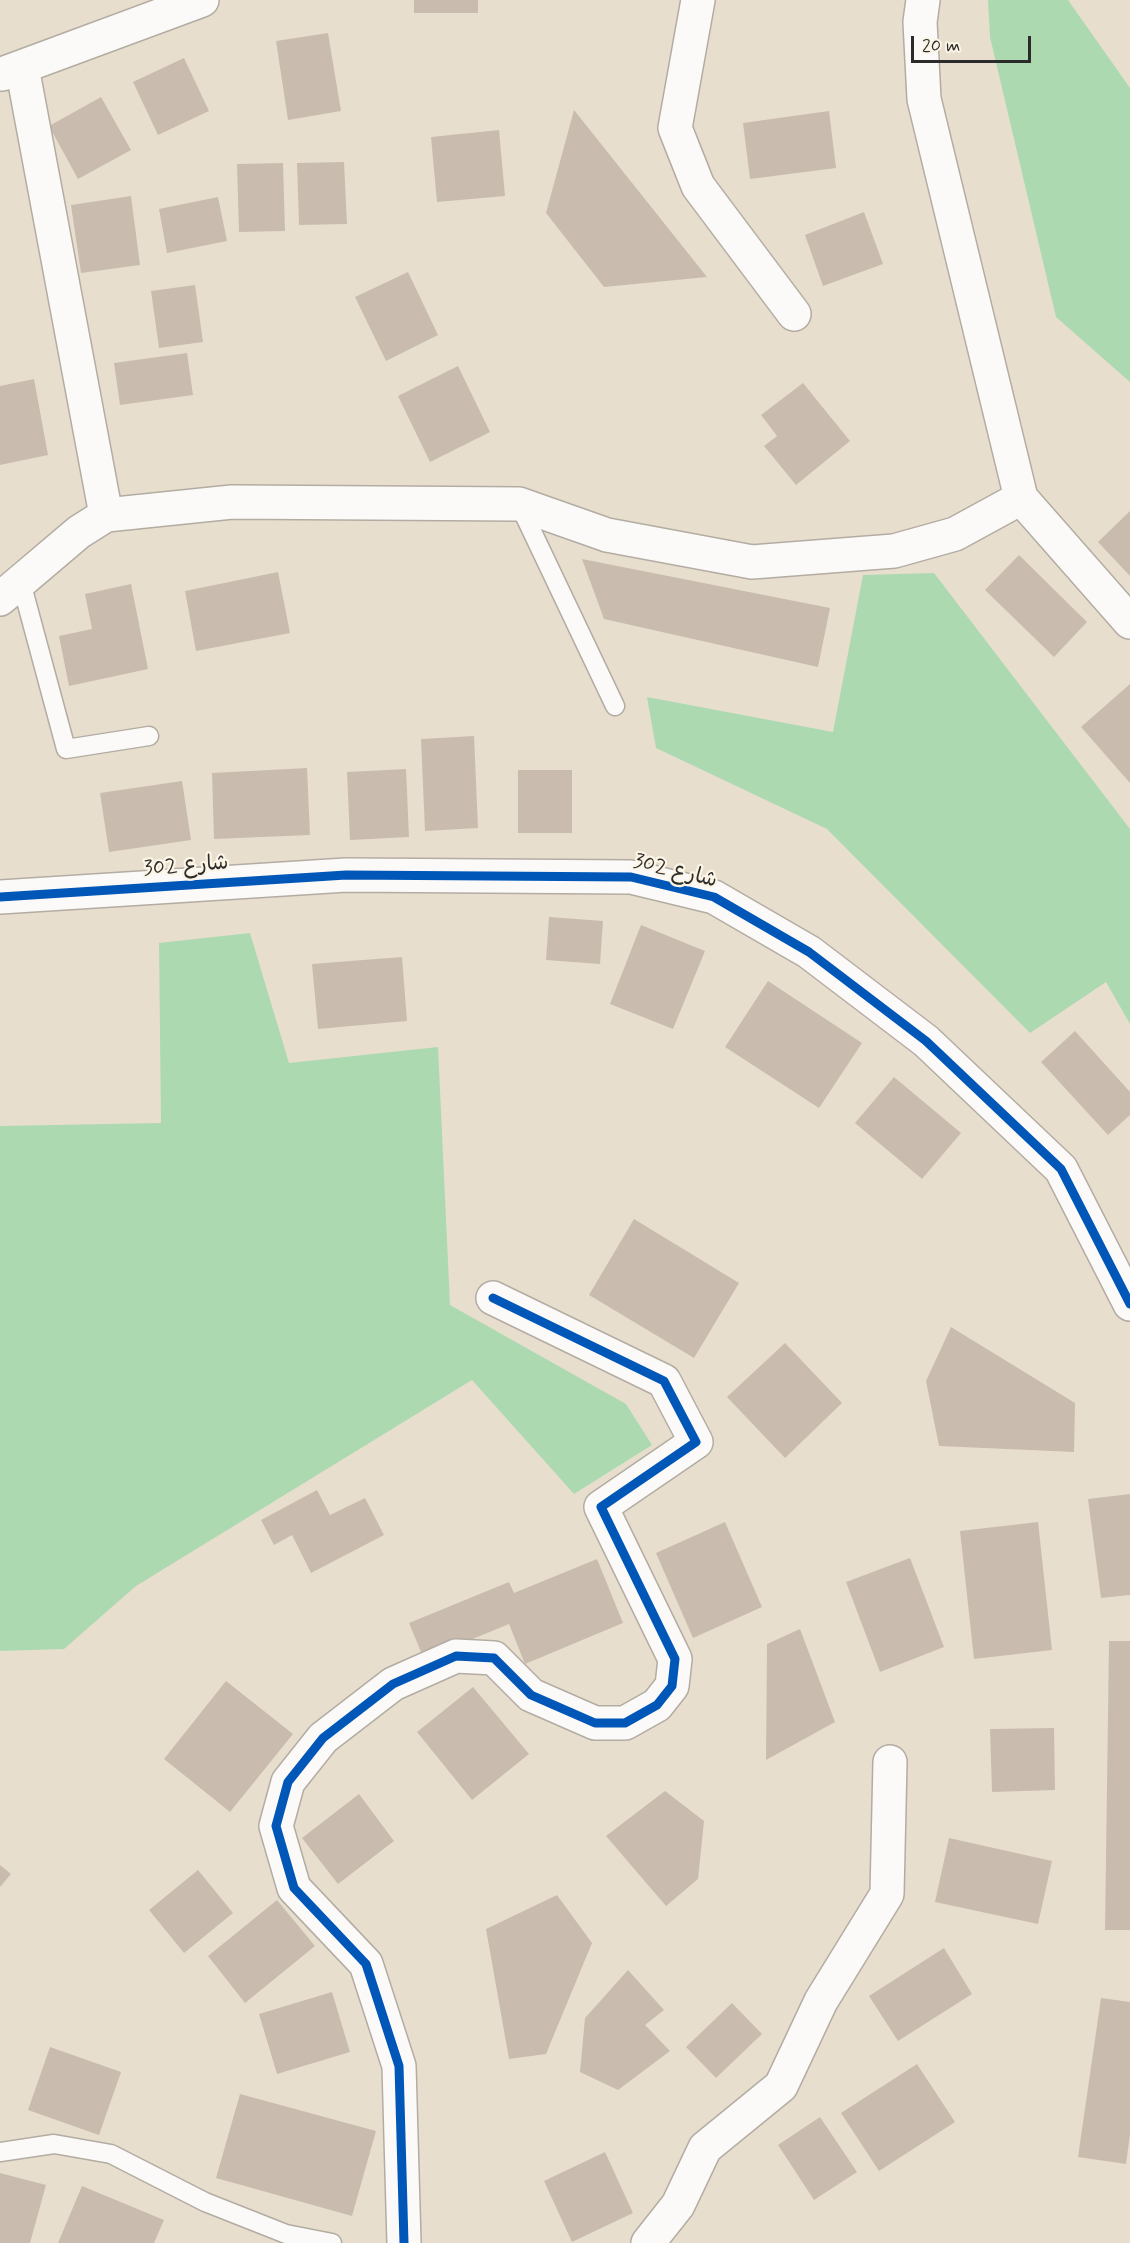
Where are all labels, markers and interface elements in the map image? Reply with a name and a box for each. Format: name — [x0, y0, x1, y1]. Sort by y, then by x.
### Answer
scale bar — [914, 24, 1034, 62]
text: 20 m — [922, 34, 960, 58]
street label: شارع 302 — [631, 849, 719, 895]
street label: شارع 302 — [143, 851, 229, 883]

